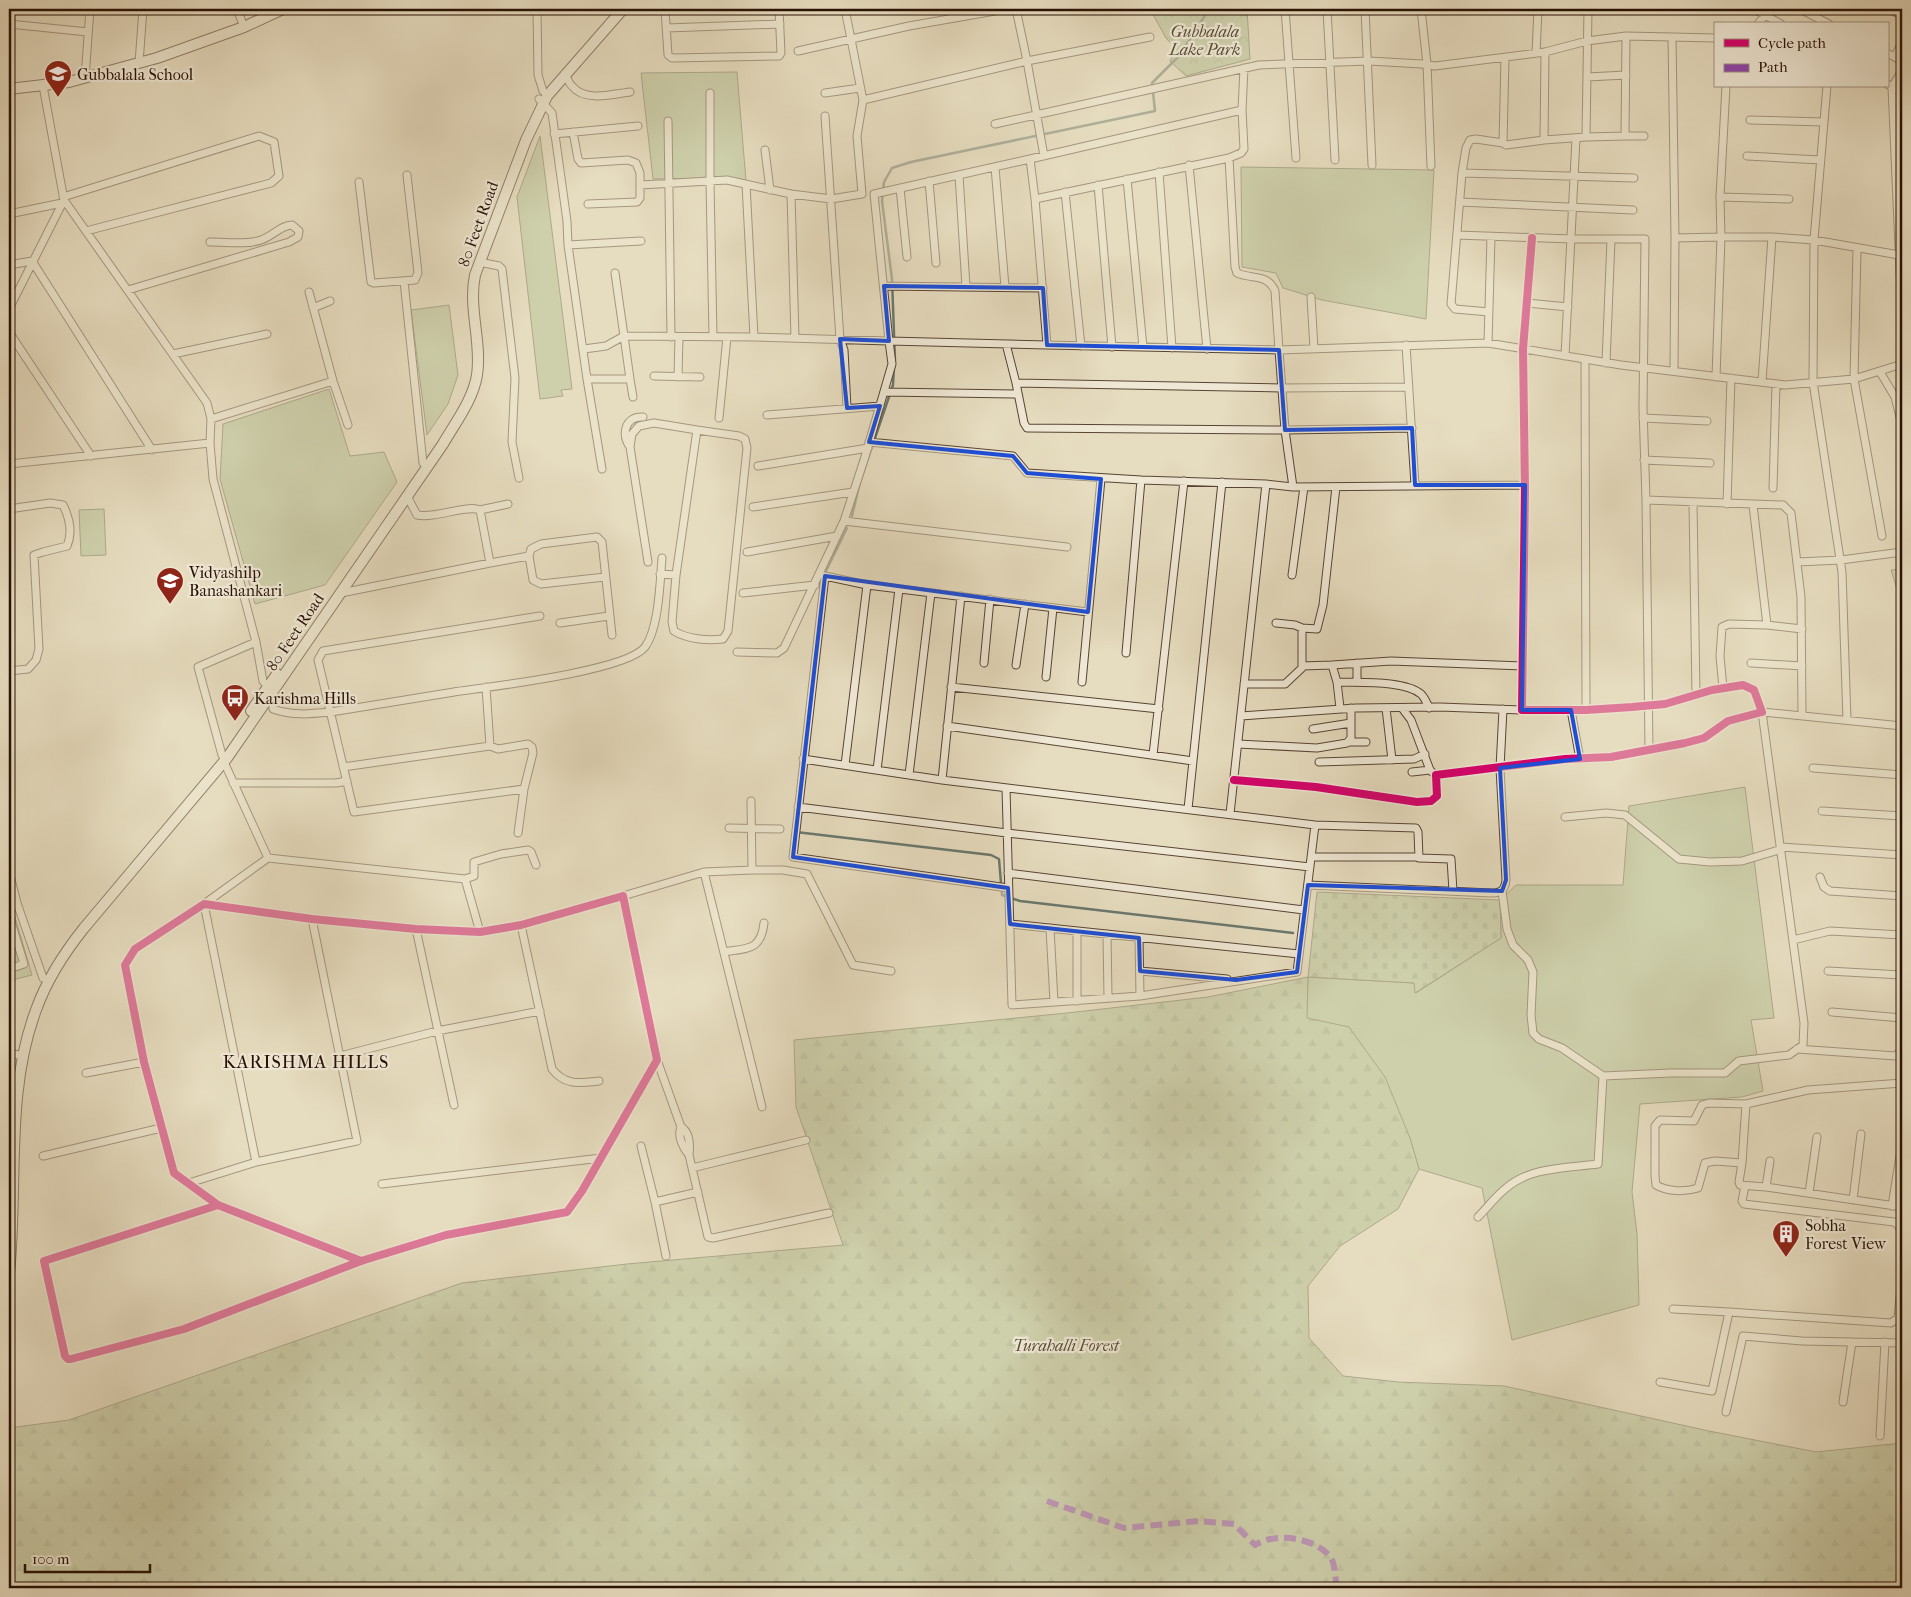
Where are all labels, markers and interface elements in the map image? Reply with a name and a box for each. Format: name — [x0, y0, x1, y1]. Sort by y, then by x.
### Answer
park label: Gubbalala Lake Park — [1169, 22, 1240, 59]
legend — [1714, 22, 1888, 88]
text: Cycle path — [1758, 34, 1826, 52]
text: Path — [1758, 58, 1788, 76]
school or university icon: Gubbalala School — [43, 59, 73, 98]
place label: Gubbalala School — [77, 65, 194, 84]
street label: 80 Feet Road — [454, 178, 502, 269]
place label: Vidyashilp Banashankari — [188, 563, 282, 600]
school or university icon: Vidyashilp Banashankari — [155, 566, 185, 605]
street label: 80 Feet Road — [262, 589, 328, 674]
bus stop icon: Karishma Hills — [220, 683, 250, 722]
place label: Karishma Hills — [254, 689, 356, 708]
district label: KARISHMA HILLS — [223, 1052, 389, 1073]
place label: Sobha Forest View — [1805, 1216, 1887, 1253]
building icon: Sobha Forest View — [1771, 1219, 1801, 1258]
park label: Turahalli Forest — [1013, 1336, 1120, 1355]
scale bar — [25, 1542, 150, 1574]
text: 100 m — [32, 1550, 70, 1568]

